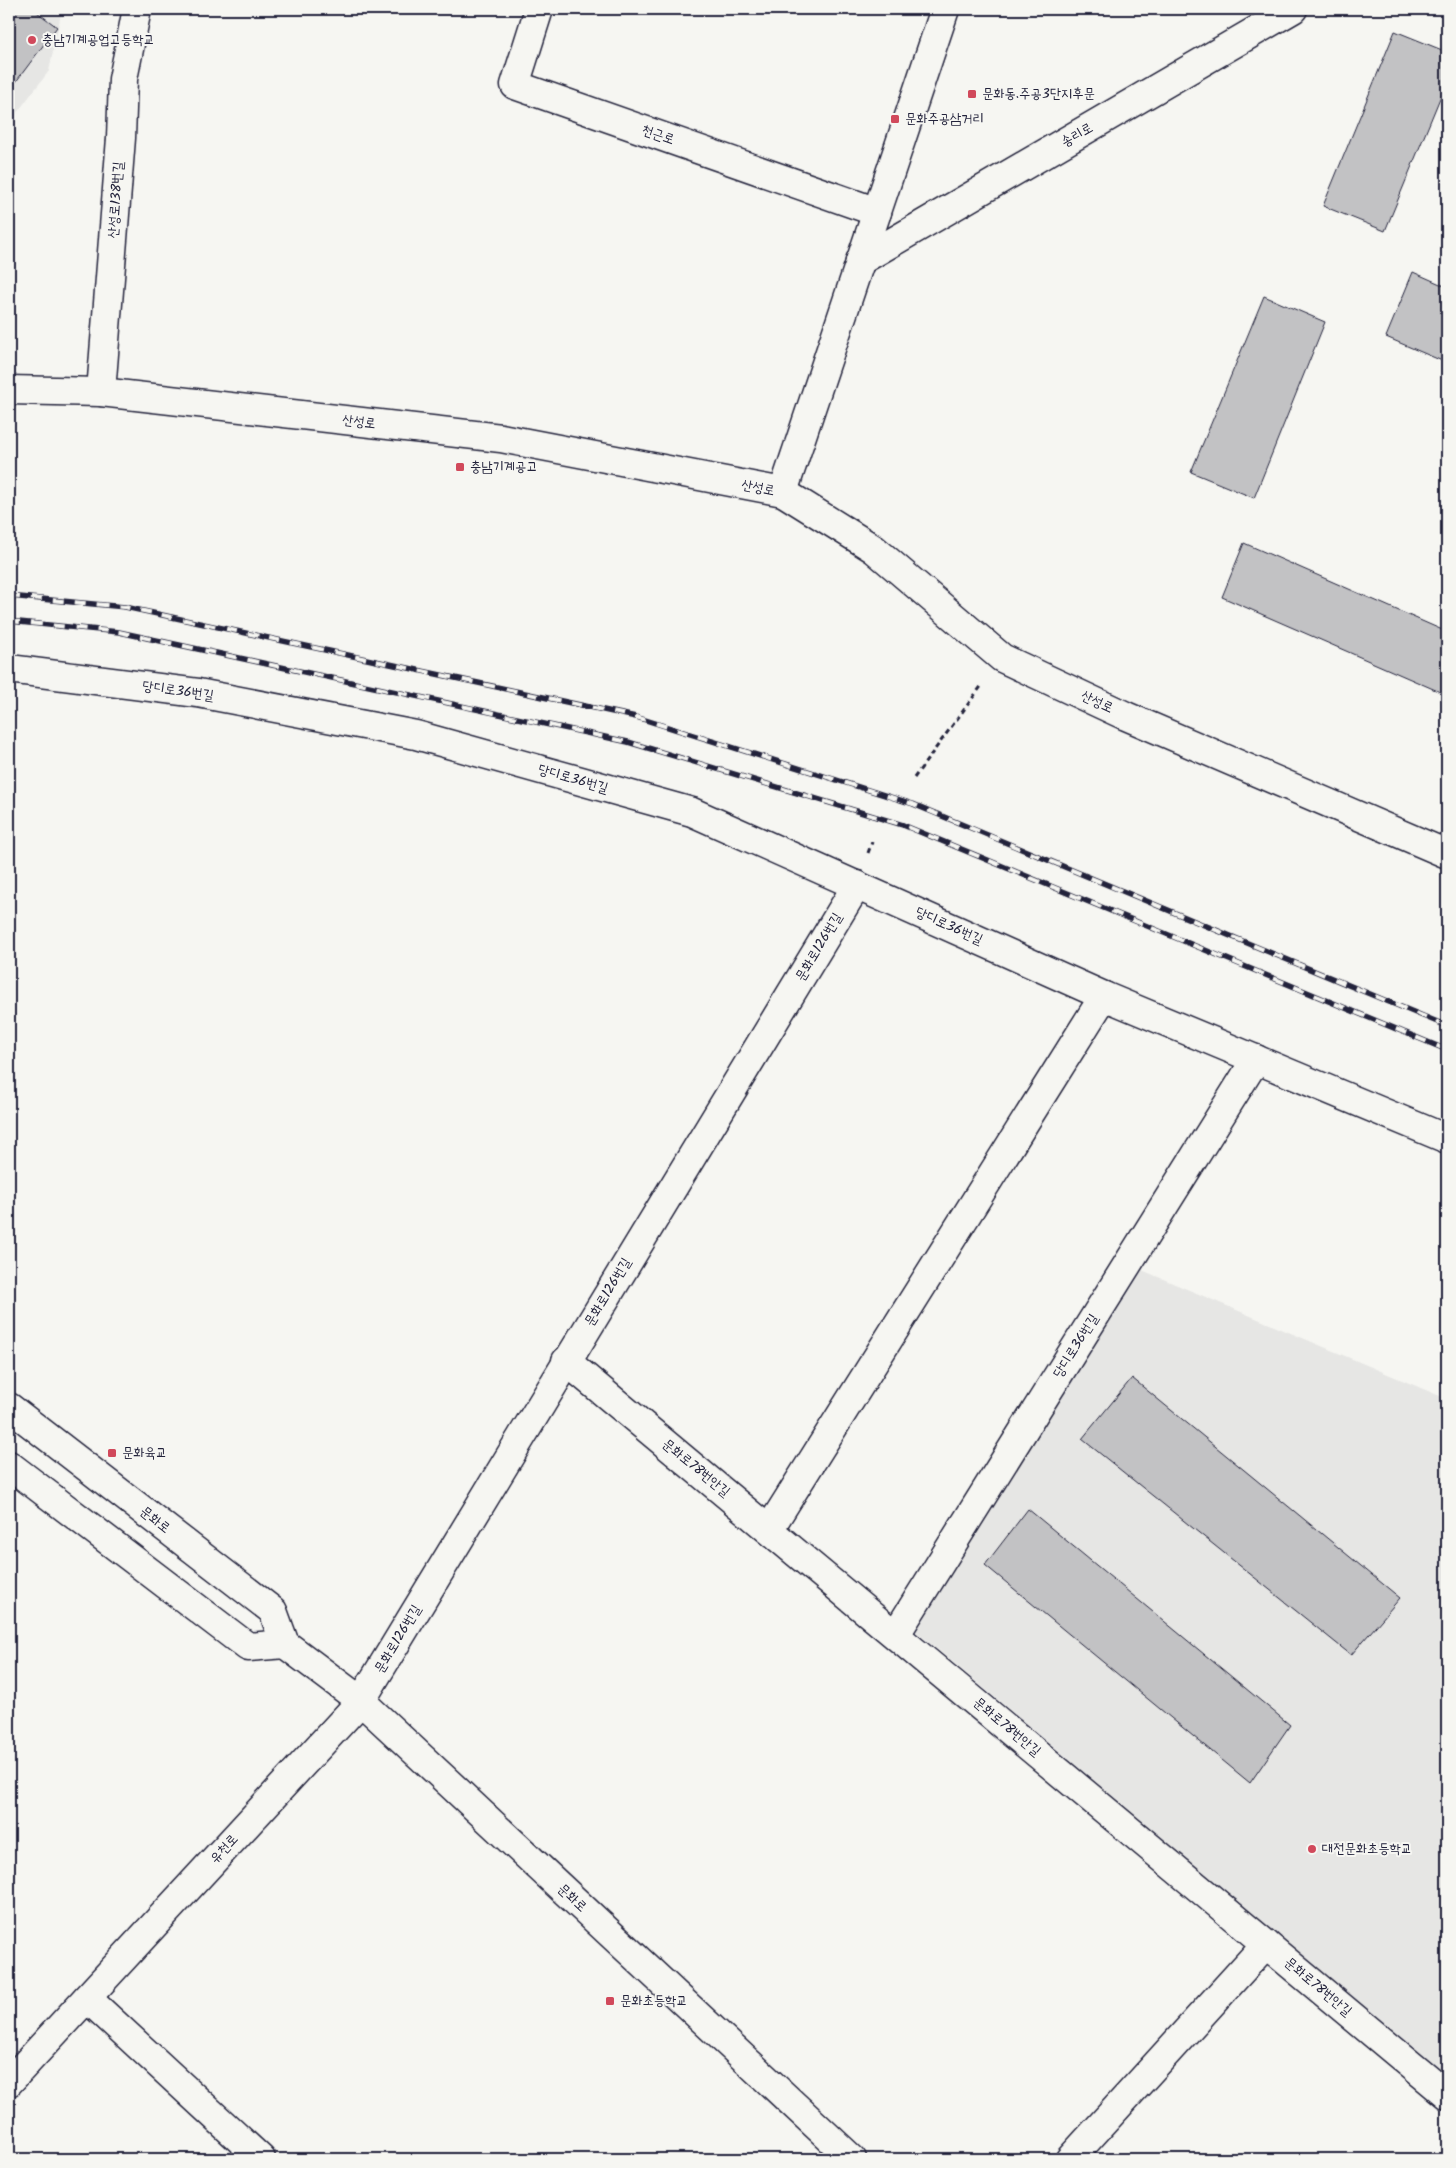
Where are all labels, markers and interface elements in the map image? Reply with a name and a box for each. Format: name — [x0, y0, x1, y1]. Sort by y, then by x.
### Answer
place label: 충남기계공업고등학교 — [42, 29, 155, 51]
marker: 충남기계공업고등학교 — [26, 34, 38, 46]
place label: 문화동.주공3단지후문 — [982, 83, 1095, 105]
marker: 문화동.주공3단지후문 — [966, 88, 978, 100]
place label: 문화주공삼거리 — [905, 108, 984, 130]
marker: 문화주공삼거리 — [889, 113, 901, 125]
street label: 송리로 — [1057, 117, 1097, 153]
street label: 천근로 — [638, 119, 678, 151]
street label: 산성로138번길 — [102, 160, 130, 239]
street label: 산성로 — [341, 409, 377, 435]
place label: 충남기계공고 — [470, 456, 538, 478]
marker: 충남기계공고 — [454, 461, 466, 473]
street label: 산성로 — [739, 474, 777, 502]
street label: 당디로36번길 — [141, 675, 216, 707]
street label: 산성로 — [1077, 685, 1117, 719]
street label: 당디로36번길 — [535, 758, 611, 800]
street label: 당디로36번길 — [912, 901, 987, 951]
street label: 문화로126번길 — [790, 908, 849, 986]
street label: 문화로126번길 — [579, 1253, 638, 1331]
street label: 당디로36번길 — [1048, 1309, 1105, 1382]
street label: 문화로78번안길 — [657, 1433, 736, 1503]
place label: 문화육교 — [122, 1442, 167, 1464]
marker: 문화육교 — [106, 1447, 118, 1459]
street label: 문화로 — [135, 1501, 175, 1539]
street label: 문화로126번길 — [369, 1600, 428, 1678]
street label: 문화로78번안길 — [968, 1692, 1046, 1762]
street label: 유천로 — [204, 1829, 244, 1869]
place label: 대전문화초등학교 — [1322, 1838, 1412, 1860]
marker: 대전문화초등학교 — [1306, 1843, 1318, 1855]
street label: 문화로 — [552, 1878, 592, 1918]
street label: 문화로78번안길 — [1279, 1952, 1357, 2022]
place label: 문화초등학교 — [620, 1990, 688, 2012]
marker: 문화초등학교 — [604, 1995, 616, 2007]

